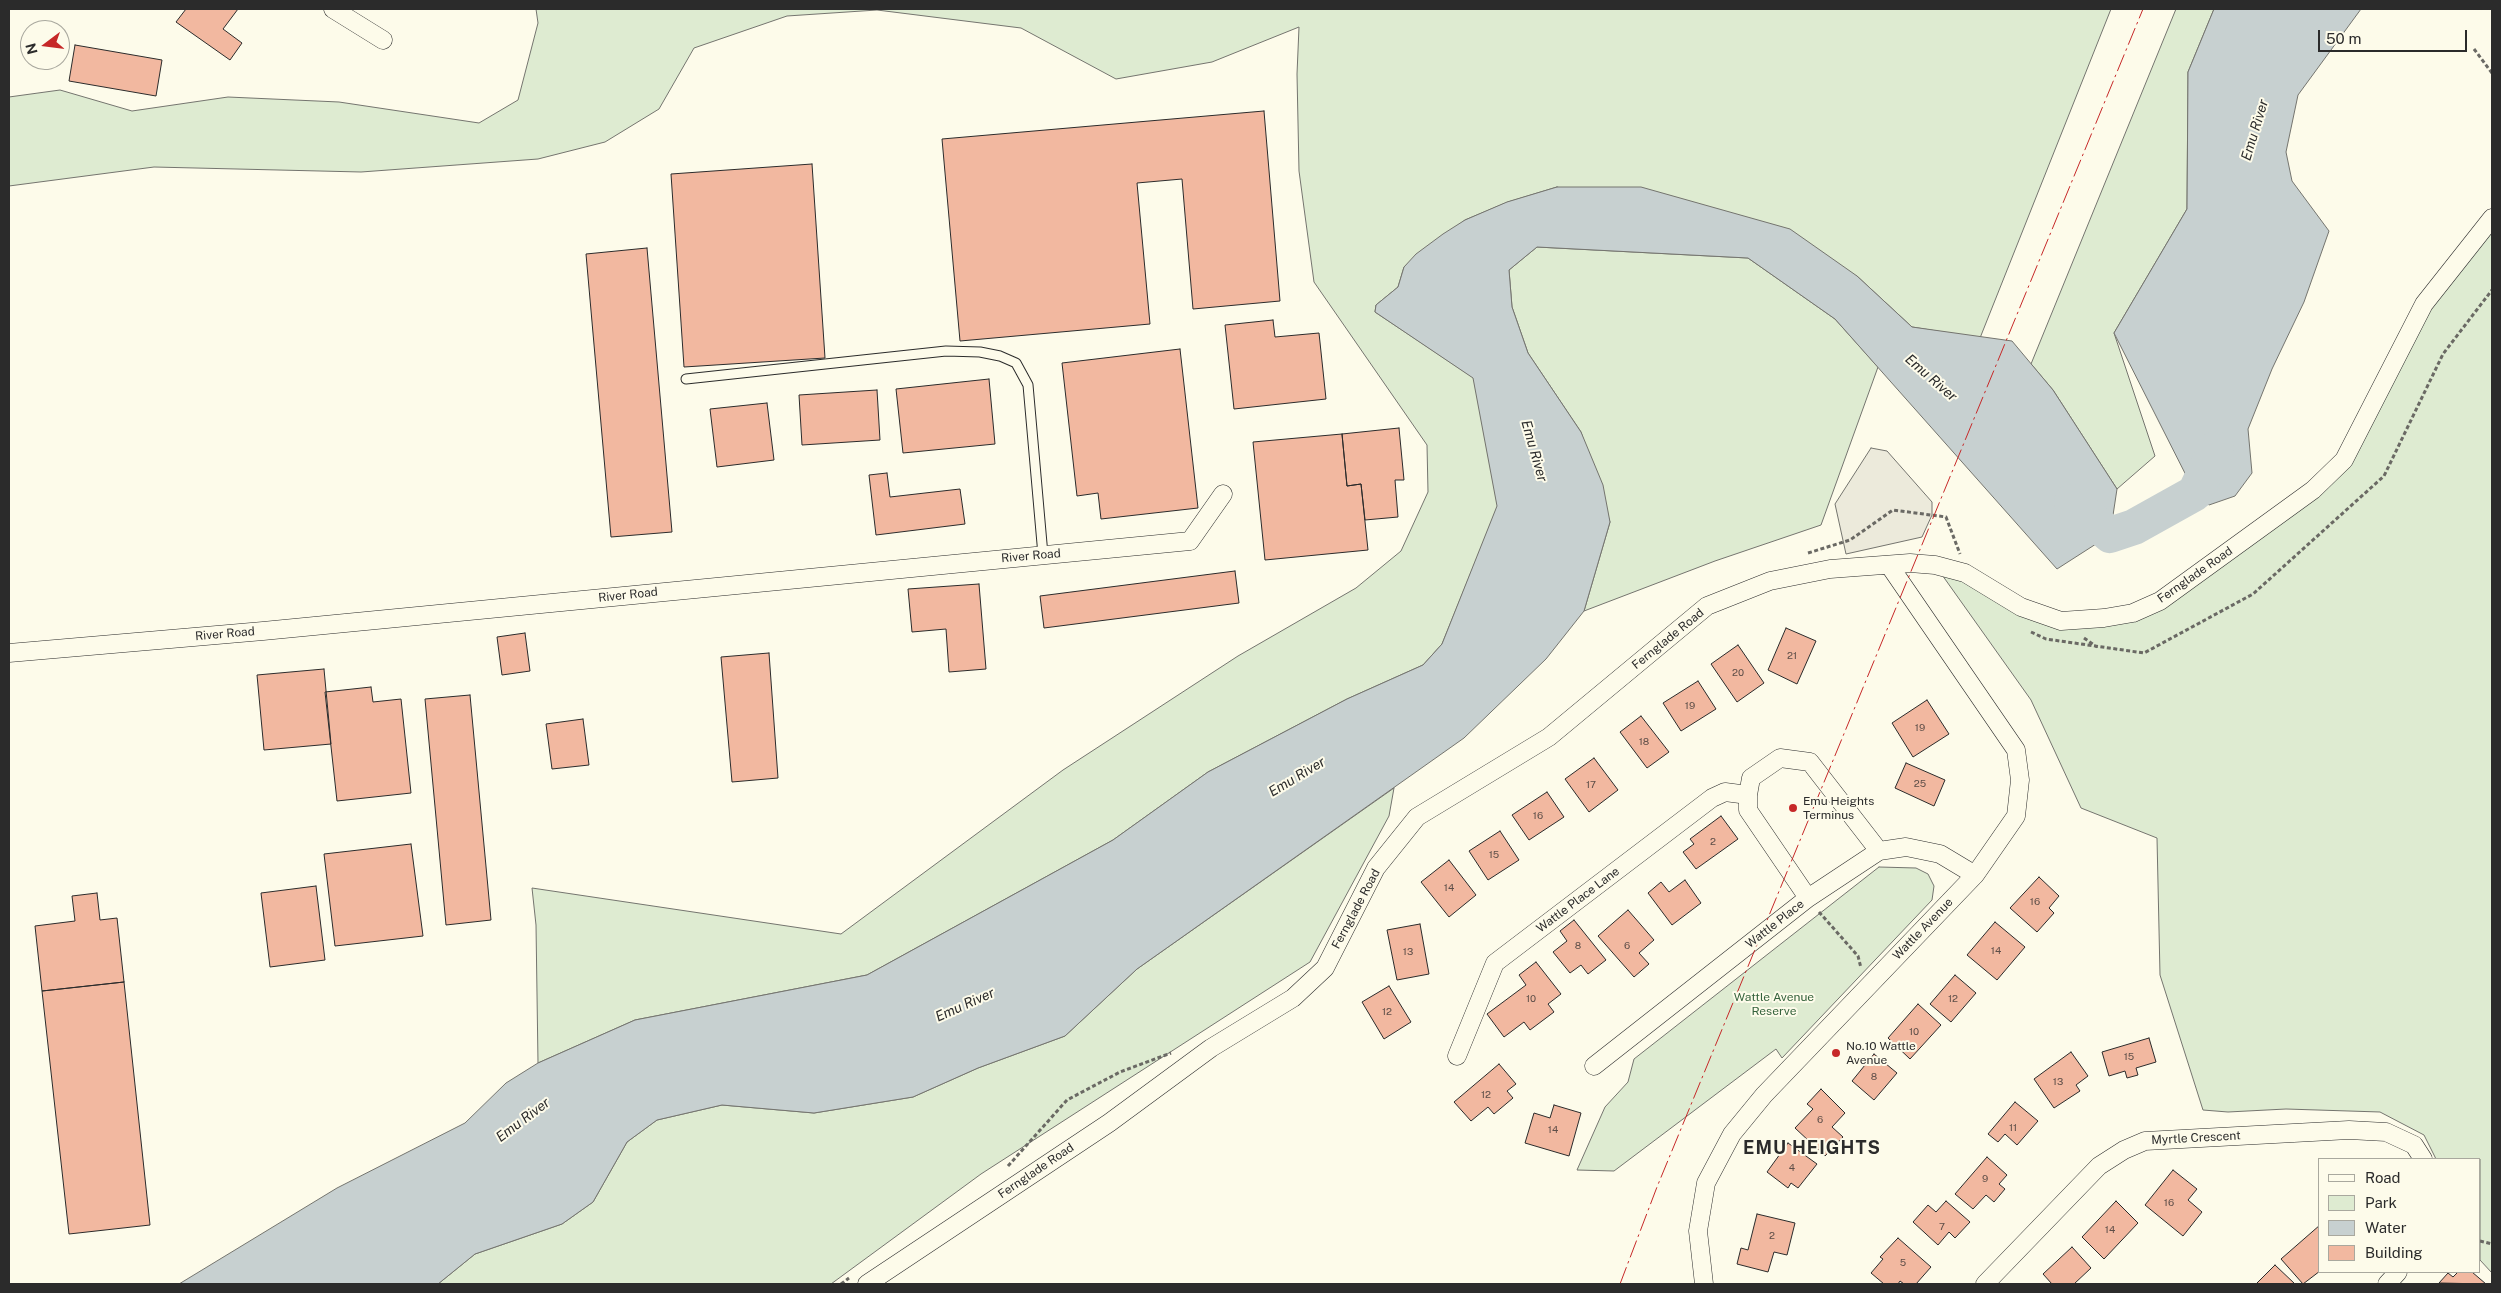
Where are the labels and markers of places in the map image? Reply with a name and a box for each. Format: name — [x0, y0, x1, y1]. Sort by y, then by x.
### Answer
place label: Emu Heights Terminus — [1803, 794, 1874, 822]
marker: Emu Heights Terminus — [1787, 802, 1799, 814]
place label: No.10 Wattle Avenue — [1846, 1039, 1916, 1067]
marker: No.10 Wattle Avenue — [1830, 1047, 1842, 1059]

